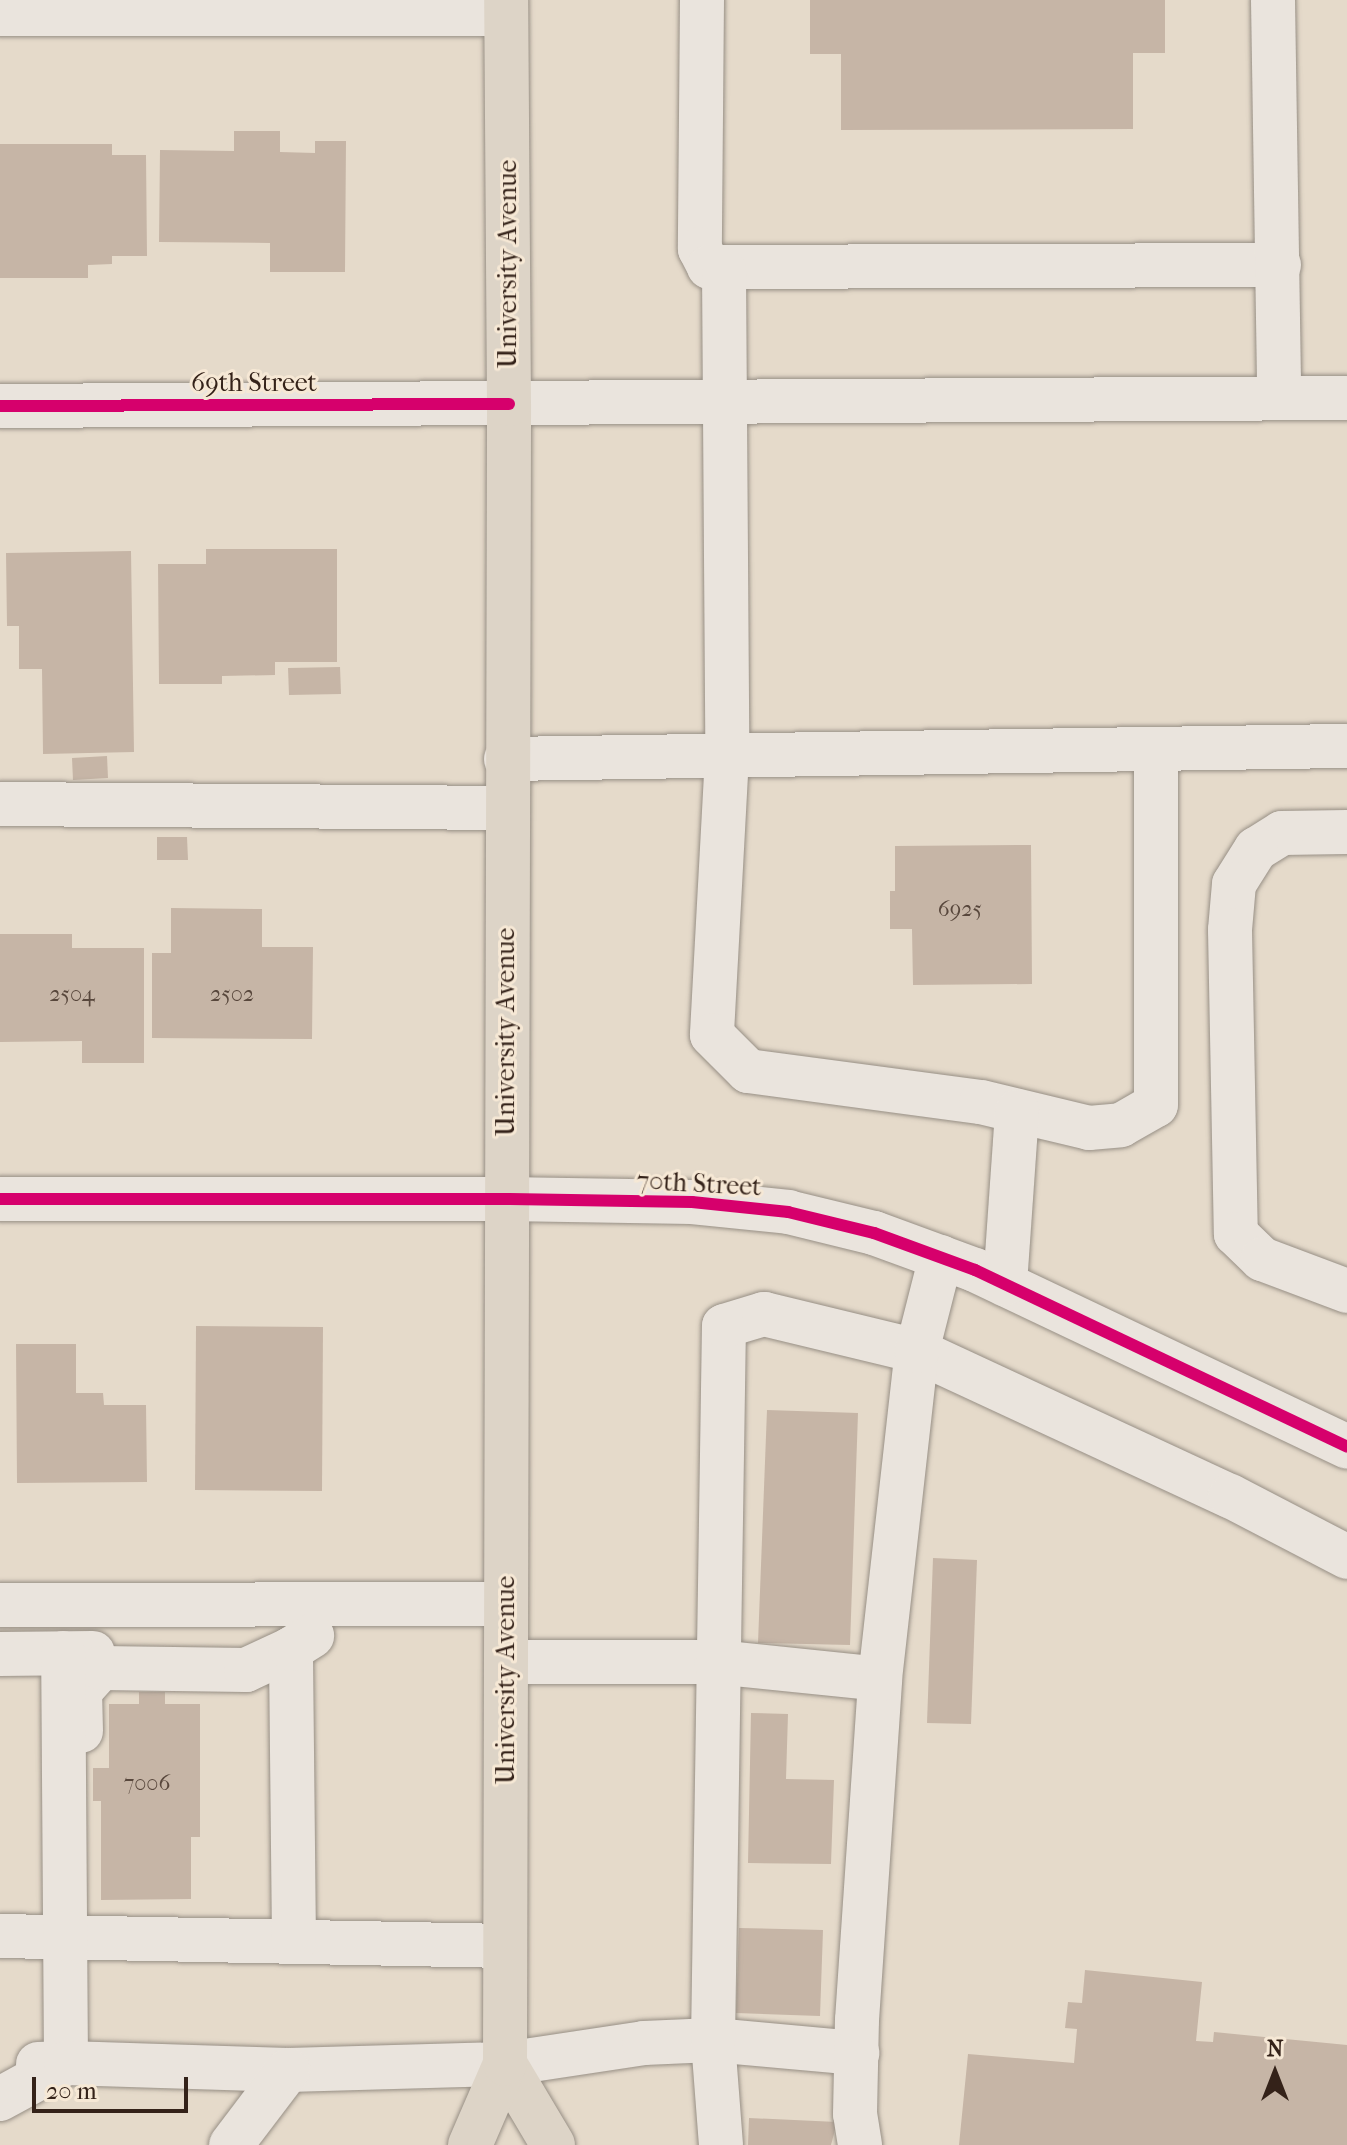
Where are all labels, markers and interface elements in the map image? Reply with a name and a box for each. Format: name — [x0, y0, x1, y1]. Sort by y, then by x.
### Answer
street label: University Avenue — [492, 160, 524, 368]
street label: 69th Street — [191, 367, 317, 399]
house number: 6925 — [938, 897, 982, 923]
street label: University Avenue — [490, 928, 522, 1136]
house number: 2504 — [49, 982, 95, 1008]
house number: 2502 — [210, 982, 254, 1008]
street label: 70th Street — [636, 1165, 762, 1203]
street label: University Avenue — [490, 1576, 522, 1784]
house number: 7006 — [124, 1771, 170, 1797]
north arrow — [1235, 2033, 1315, 2113]
text: N — [1267, 2036, 1283, 2062]
scale bar — [36, 2061, 192, 2111]
text: 20 m — [46, 2077, 97, 2105]

